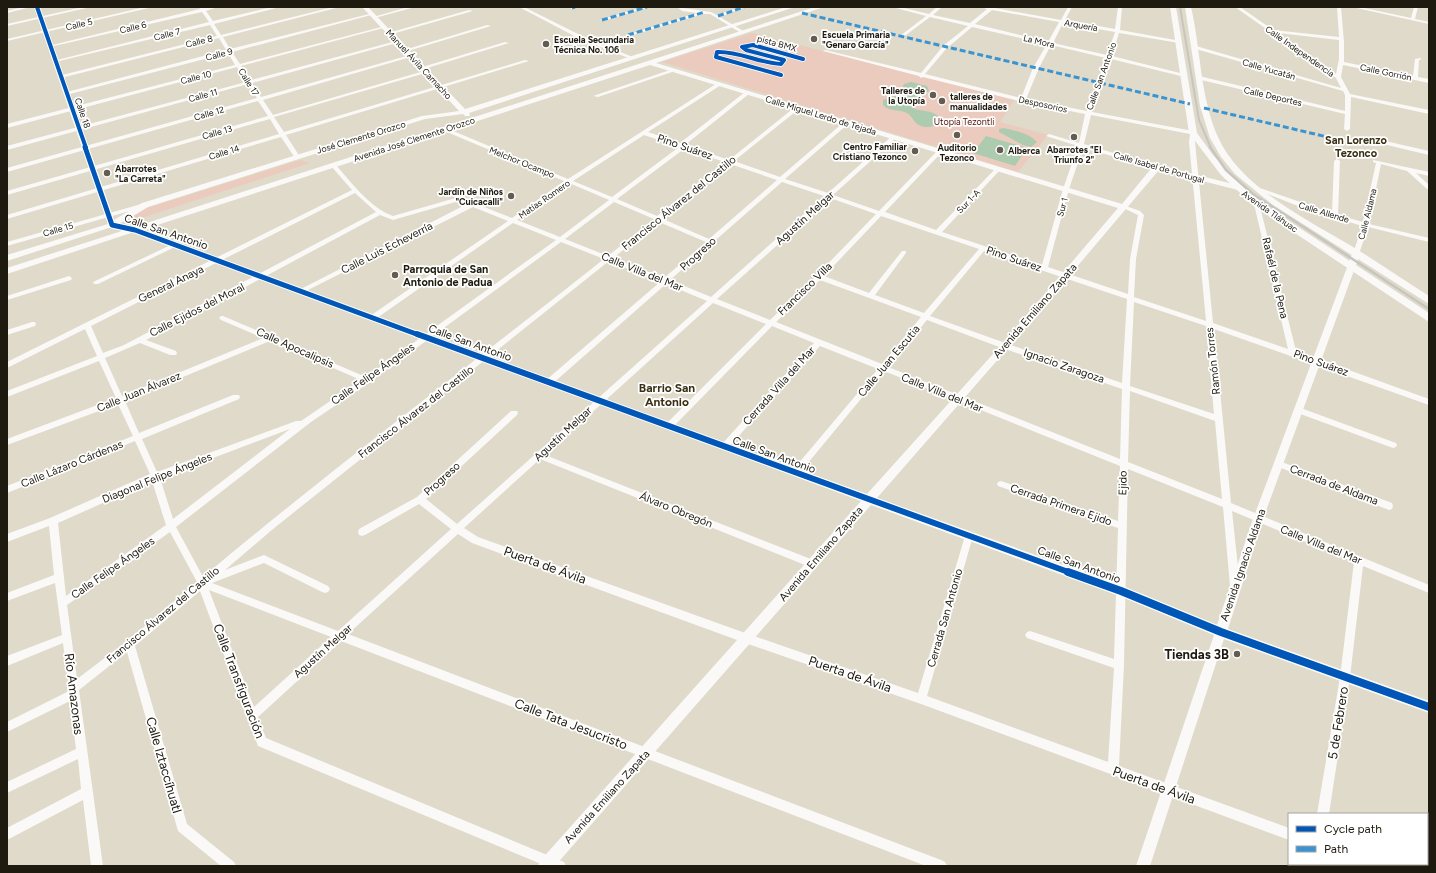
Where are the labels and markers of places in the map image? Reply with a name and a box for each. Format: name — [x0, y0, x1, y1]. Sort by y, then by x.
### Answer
place label: Escuela Primaria "Genaro García" — [822, 29, 890, 50]
place label: Escuela Secundaria Técnica No. 106 — [554, 34, 634, 55]
marker: Escuela Primaria "Genaro García" — [809, 34, 819, 44]
marker: Escuela Secundaria Técnica No. 106 — [541, 39, 551, 49]
place label: Talleres de la Utopía — [881, 85, 925, 106]
marker: Talleres de la Utopía — [928, 90, 938, 100]
place label: talleres de manualidades — [950, 91, 1008, 112]
marker: talleres de manualidades — [937, 96, 947, 106]
marker: Auditorio Tezonco — [952, 130, 962, 140]
marker: Abarrotes "El Triunfo 2" — [1069, 132, 1079, 142]
place label: Centro Familiar Cristiano Tezonco — [833, 141, 908, 162]
place label: Auditorio Tezonco — [937, 142, 977, 163]
place label: Abarrotes "El Triunfo 2" — [1047, 144, 1101, 165]
marker: Alberca — [995, 145, 1005, 155]
place label: Alberca — [1008, 145, 1040, 156]
marker: Centro Familiar Cristiano Tezonco — [910, 146, 920, 156]
place label: Abarrotes "La Carreta" — [115, 163, 166, 184]
marker: Abarrotes "La Carreta" — [102, 168, 112, 178]
place label: Jardín de Niños "Cuicacalli" — [439, 186, 504, 207]
marker: Jardín de Niños "Cuicacalli" — [506, 191, 516, 201]
place label: Parroquia de San Antonio de Padua — [403, 263, 492, 289]
marker: Parroquia de San Antonio de Padua — [390, 270, 400, 280]
place label: Tiendas 3B — [1164, 647, 1229, 662]
marker: Tiendas 3B — [1232, 649, 1242, 659]

